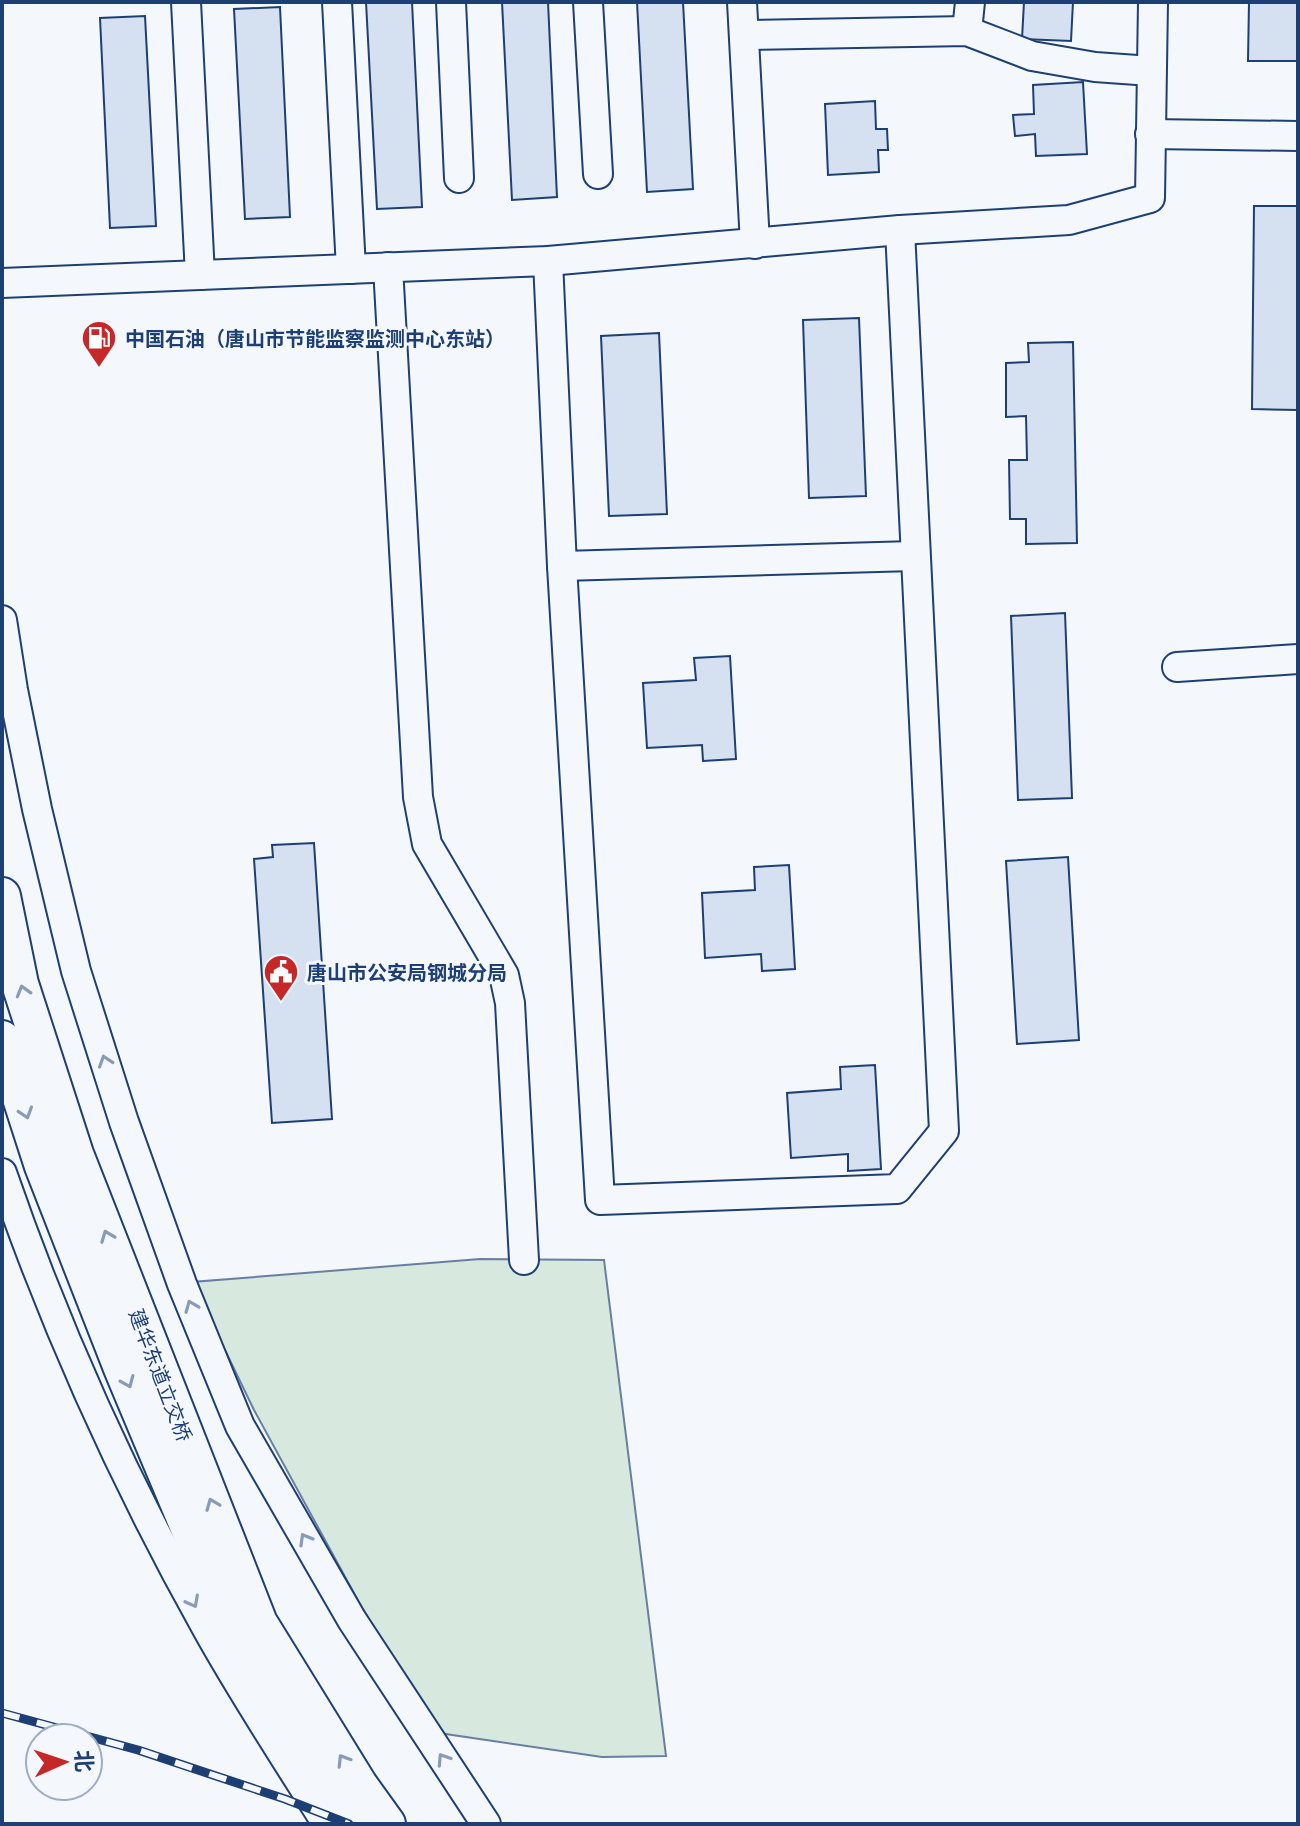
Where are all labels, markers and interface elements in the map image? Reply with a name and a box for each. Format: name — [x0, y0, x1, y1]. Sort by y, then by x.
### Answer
fuel station icon: 中国石油（唐山市节能监察监测中心东站） — [80, 319, 118, 369]
place label: 中国石油（唐山市节能监察监测中心东站） — [125, 326, 505, 350]
public building icon: 唐山市公安局钢城分局 — [262, 953, 300, 1003]
place label: 唐山市公安局钢城分局 — [307, 960, 507, 984]
one-way arrow — [16, 984, 32, 998]
one-way arrow — [98, 1054, 114, 1068]
one-way arrow — [17, 1106, 33, 1119]
one-way arrow — [100, 1230, 117, 1244]
one-way arrow — [184, 1300, 200, 1314]
street label: 建华东道立交桥 — [125, 1305, 197, 1445]
one-way arrow — [118, 1374, 135, 1388]
one-way arrow — [205, 1498, 222, 1512]
one-way arrow — [299, 1533, 315, 1548]
one-way arrow — [183, 1594, 198, 1608]
north arrow — [24, 1722, 104, 1802]
text: 北 — [71, 1749, 99, 1773]
one-way arrow — [338, 1754, 353, 1769]
one-way arrow — [438, 1754, 453, 1768]

